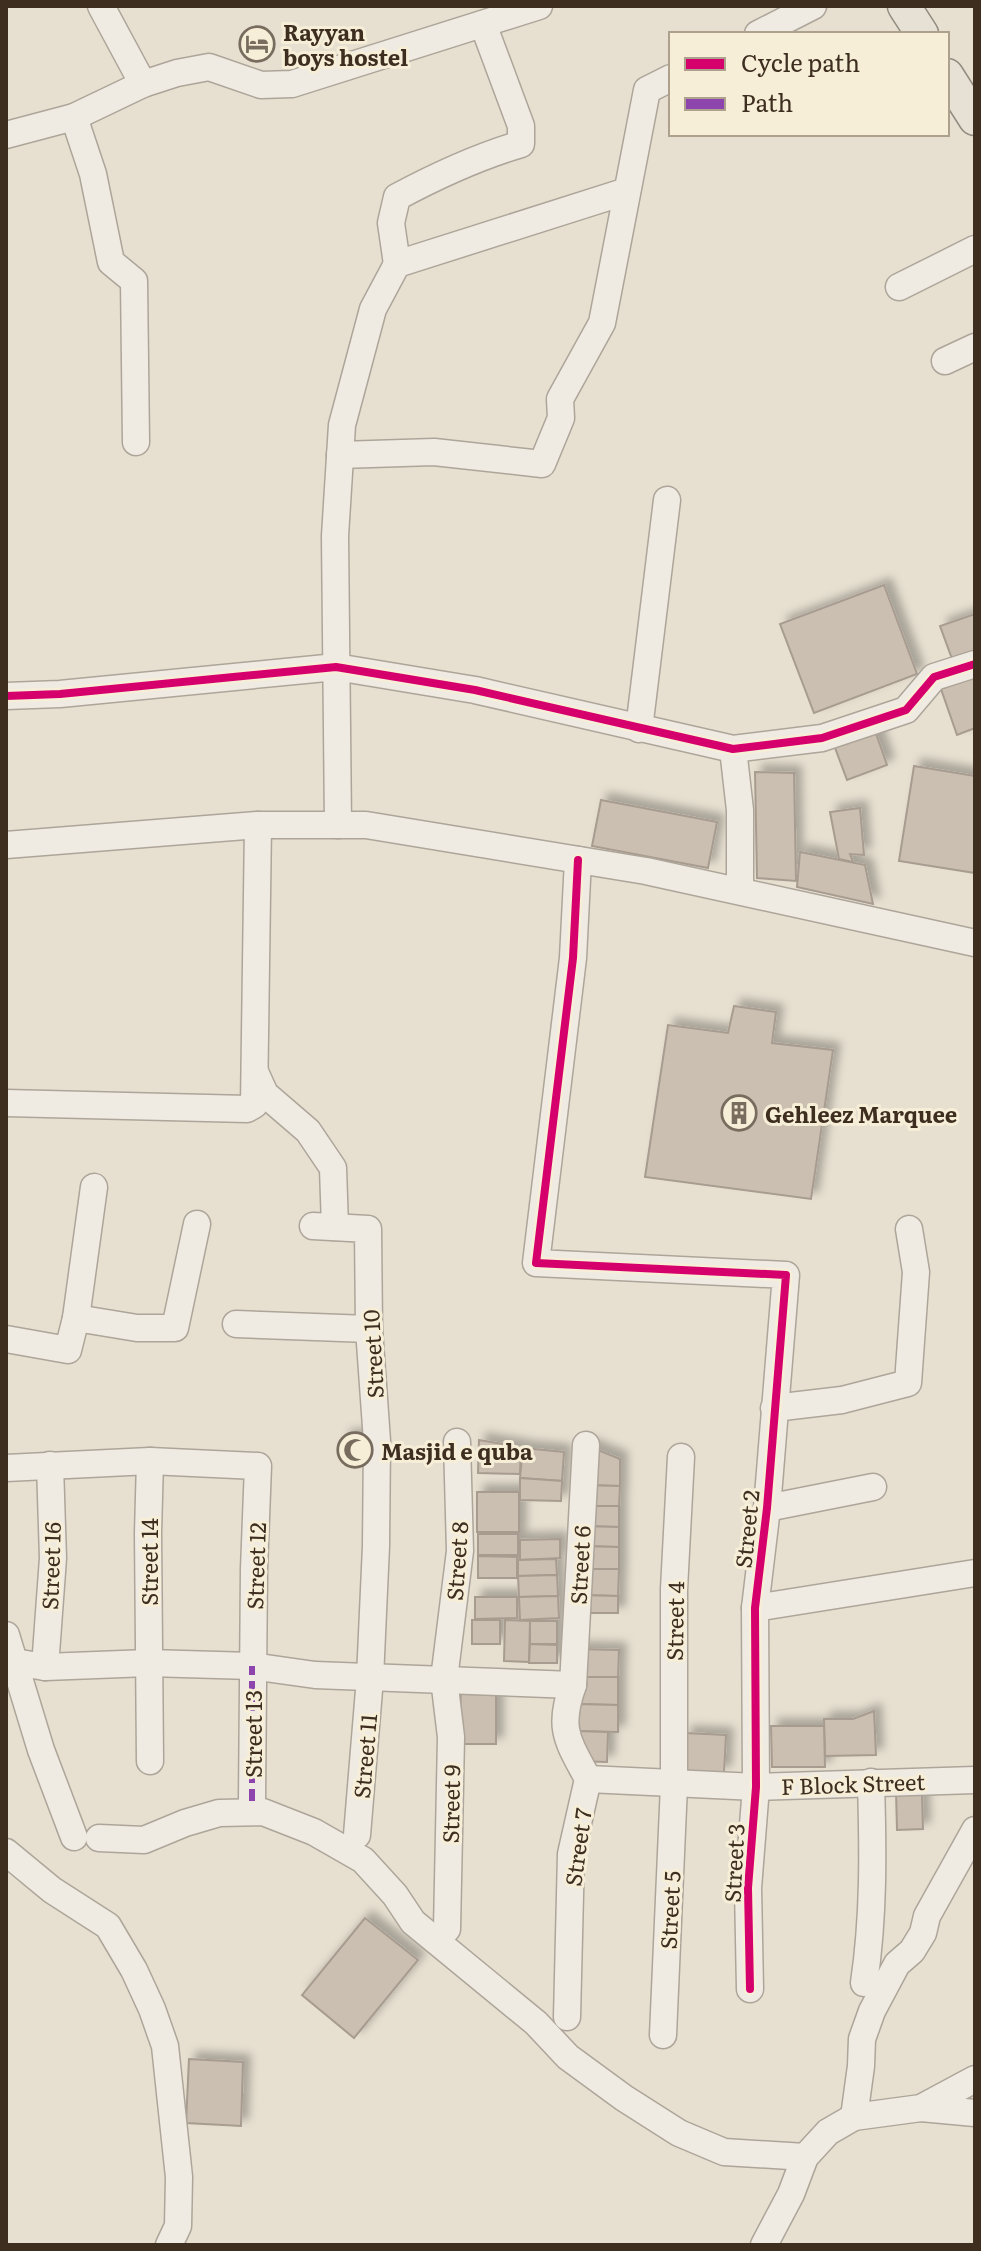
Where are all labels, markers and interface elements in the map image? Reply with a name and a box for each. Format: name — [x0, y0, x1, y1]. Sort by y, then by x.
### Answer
place label: Rayyan boys hostel — [283, 15, 408, 73]
hotel icon: Rayyan boys hostel — [238, 25, 276, 63]
legend — [669, 32, 949, 136]
text: Cycle path — [741, 44, 860, 79]
text: Path — [741, 84, 793, 119]
building icon: Gehleez Marquee — [720, 1094, 758, 1132]
place label: Gehleez Marquee — [765, 1097, 957, 1130]
street label: Street 10 — [353, 1309, 391, 1399]
mosque icon: Masjid e quba — [336, 1431, 374, 1469]
place label: Masjid e quba — [381, 1434, 533, 1467]
street label: Street 2 — [725, 1488, 767, 1570]
street label: Street 14 — [132, 1518, 165, 1606]
street label: Street 8 — [437, 1520, 475, 1602]
street label: Street 16 — [32, 1521, 68, 1611]
street label: Street 12 — [237, 1522, 273, 1610]
street label: Street 6 — [560, 1524, 598, 1605]
street label: Street 4 — [657, 1581, 691, 1661]
street label: Street 13 — [236, 1690, 269, 1778]
street label: Street 11 — [344, 1712, 384, 1800]
street label: Street 9 — [433, 1764, 467, 1844]
street label: F Block Street — [780, 1764, 926, 1802]
street label: Street 7 — [555, 1806, 599, 1888]
street label: Street 3 — [714, 1823, 752, 1903]
street label: Street 5 — [650, 1870, 688, 1950]

